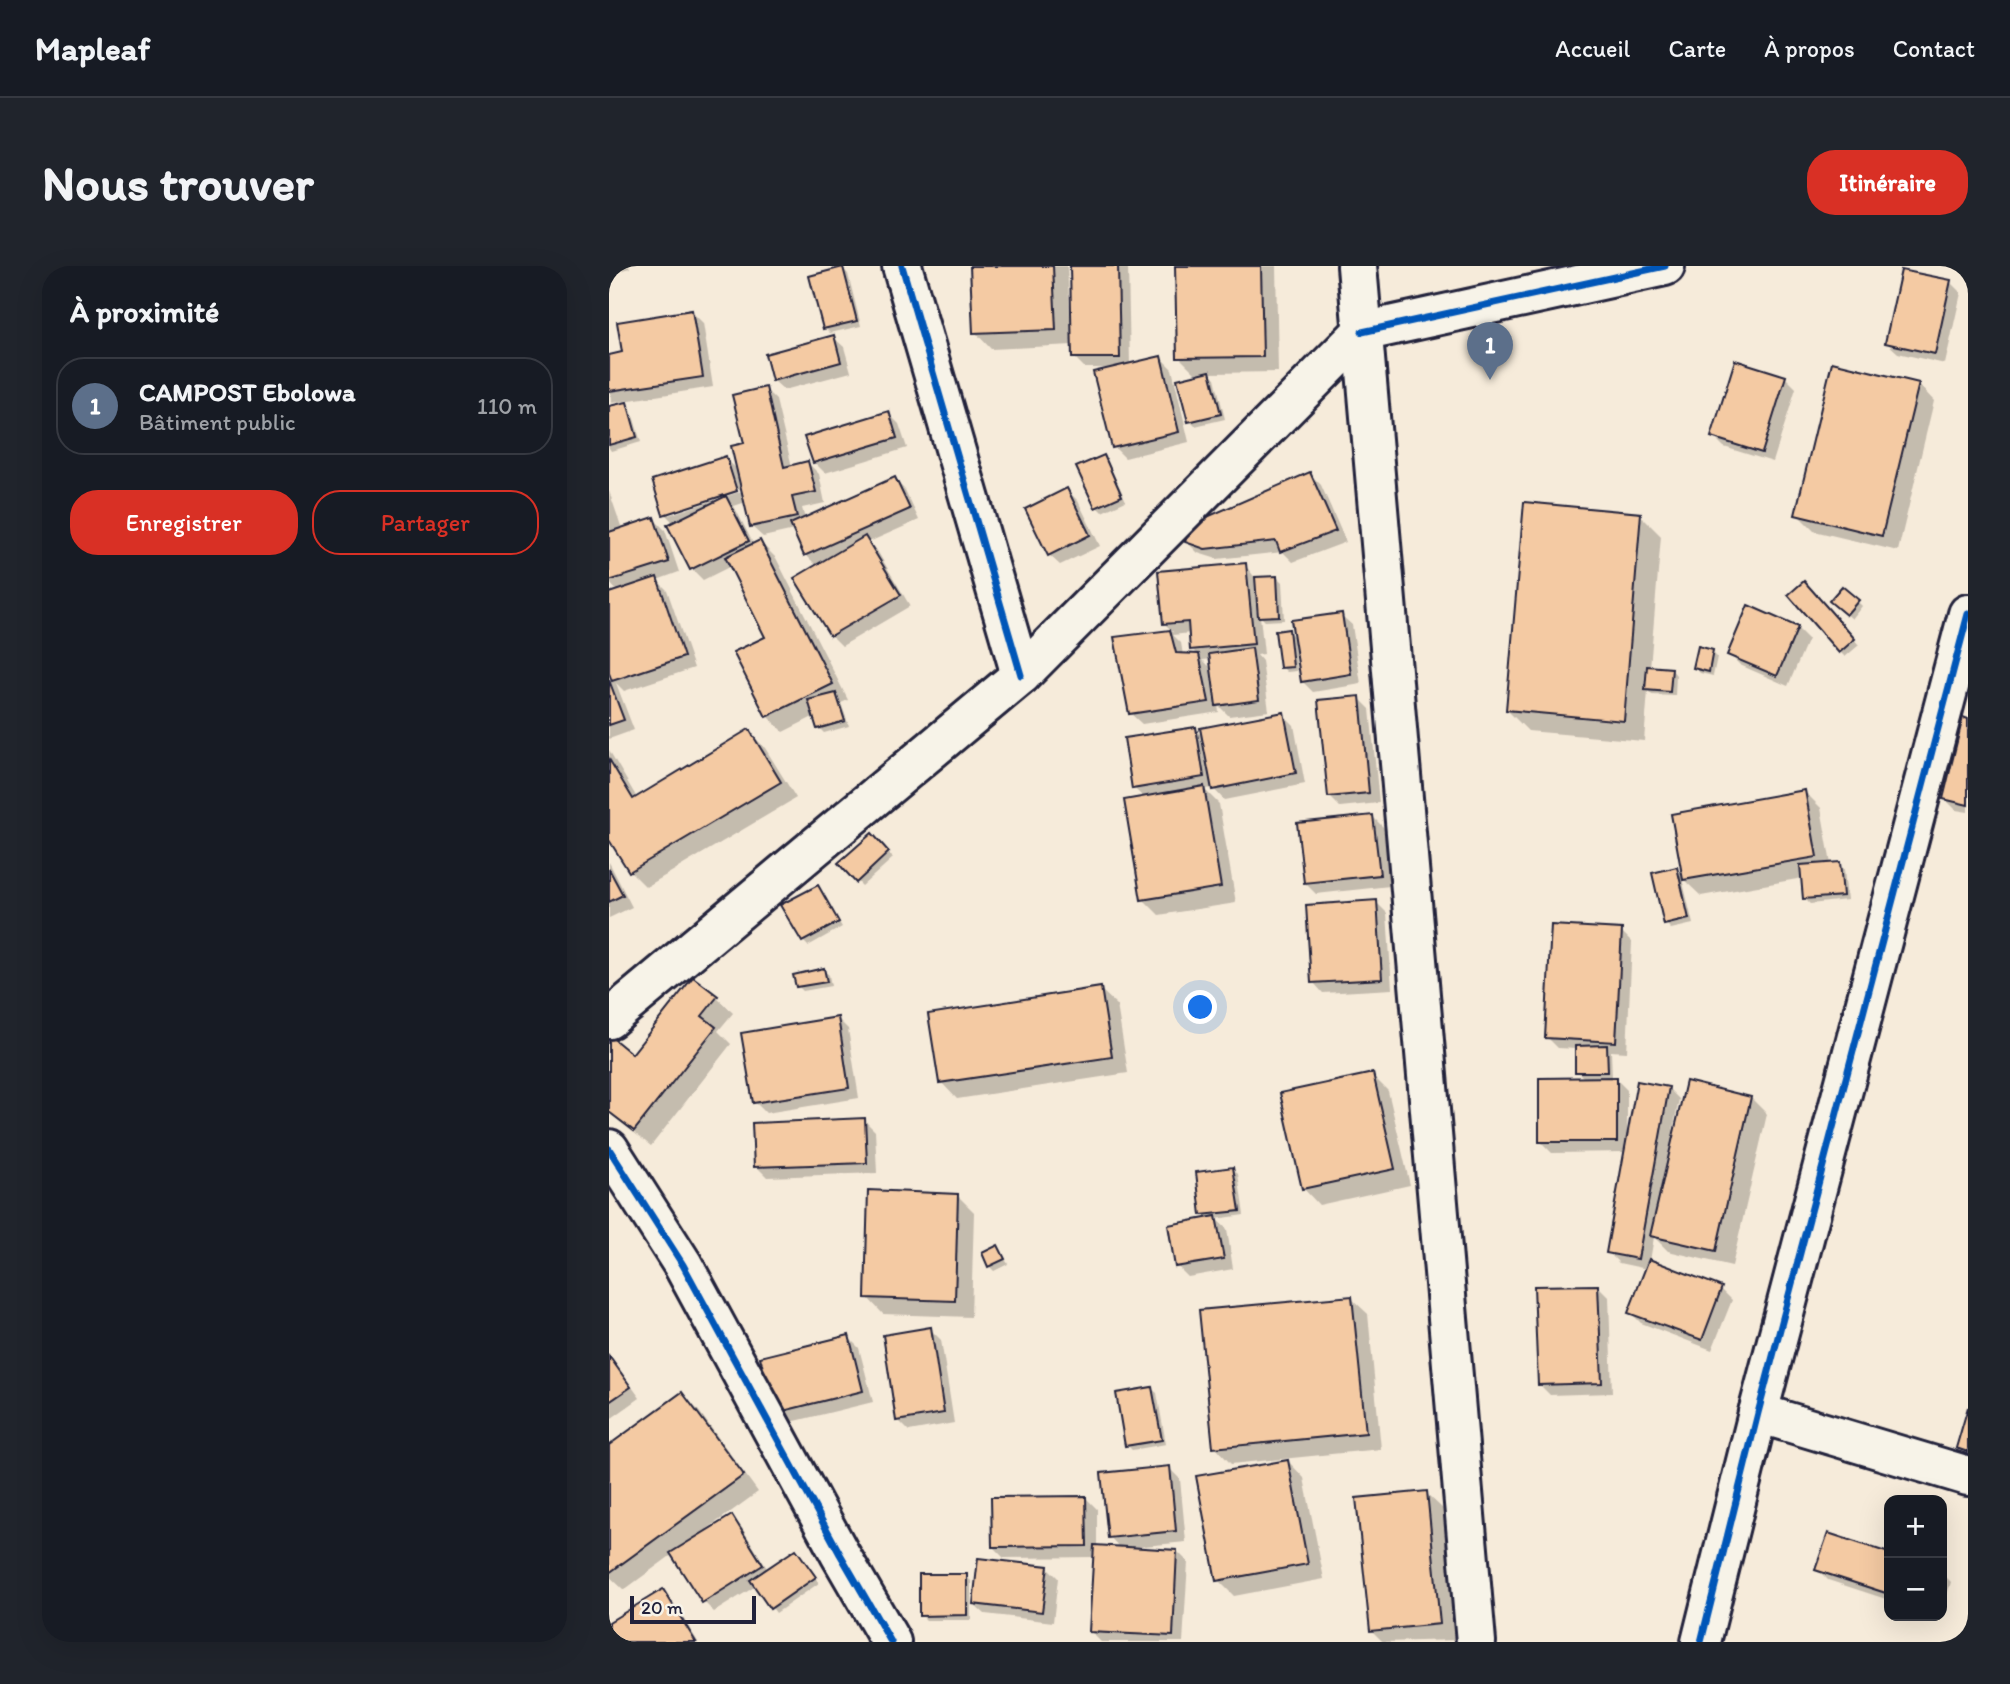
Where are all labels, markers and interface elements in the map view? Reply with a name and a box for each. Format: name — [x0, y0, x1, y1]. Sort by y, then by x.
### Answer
text: Mapleaf — [35, 29, 150, 68]
text: Accueil — [1555, 34, 1630, 63]
text: Carte — [1668, 34, 1726, 63]
text: À propos — [1764, 34, 1855, 63]
text: Contact — [1893, 34, 1975, 63]
button: Itinéraire — [1807, 150, 1968, 215]
text: Nous trouver — [42, 153, 314, 212]
text: À proximité — [70, 293, 219, 330]
pin: 1 — [1467, 322, 1513, 380]
text: CAMPOST Ebolowa — [139, 376, 355, 408]
text: 1 — [90, 392, 100, 420]
text: 110 m — [477, 392, 537, 420]
text: Bâtiment public — [139, 408, 296, 436]
button: Enregistrer — [70, 490, 298, 555]
button: Partager — [312, 490, 539, 555]
your location — [1183, 990, 1217, 1024]
map controls — [1884, 1495, 1947, 1621]
button: + — [1884, 1495, 1947, 1558]
button: − — [1884, 1558, 1947, 1621]
scale bar — [630, 1593, 756, 1625]
text: 20 m — [641, 1596, 683, 1619]

